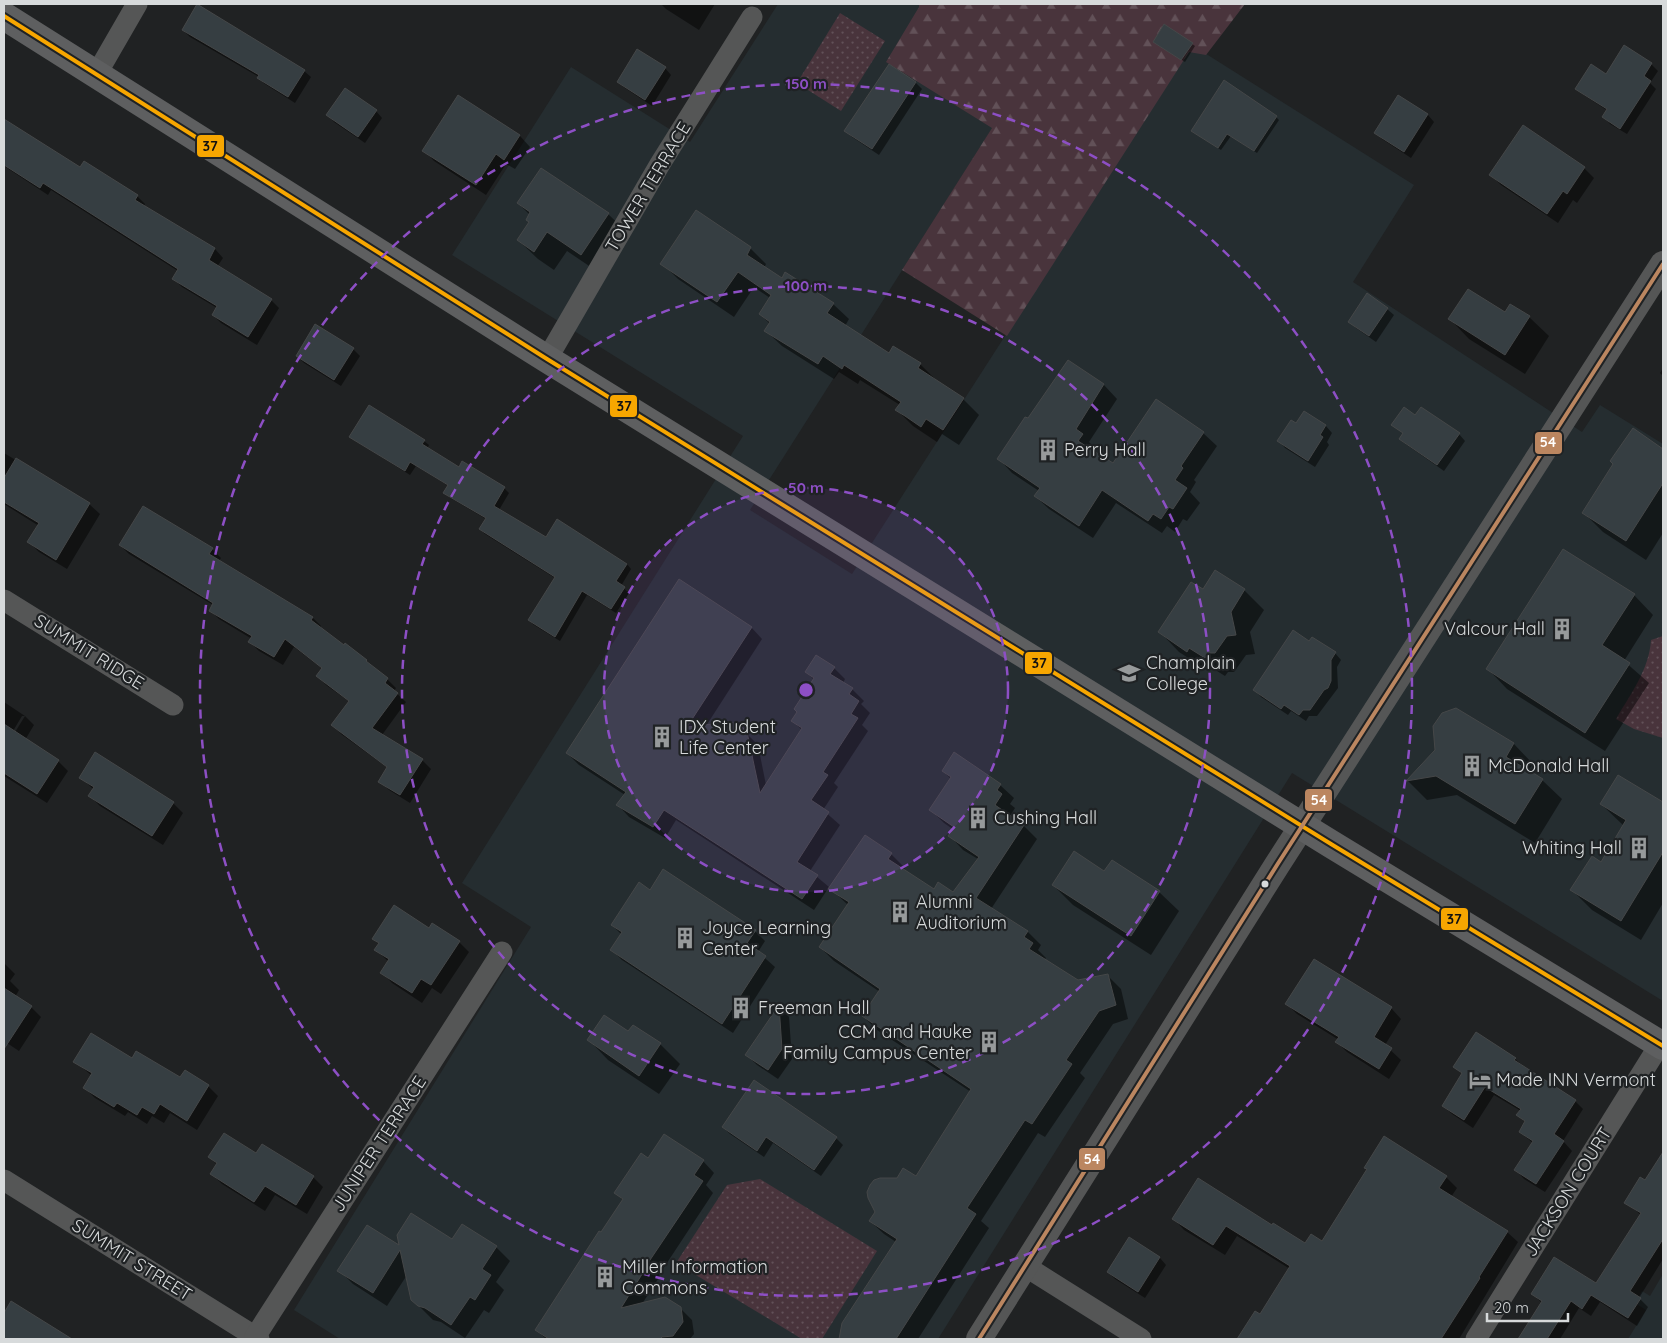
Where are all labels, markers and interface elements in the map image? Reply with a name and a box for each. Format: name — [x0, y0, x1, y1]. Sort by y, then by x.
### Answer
text: 150 m — [785, 74, 827, 93]
street label: TOWER TERRACE — [600, 118, 695, 256]
line badge: 37 — [196, 134, 225, 158]
text: 37 — [202, 137, 218, 155]
text: 100 m — [785, 276, 827, 295]
line badge: 37 — [609, 394, 638, 418]
text: 37 — [616, 397, 632, 415]
line badge: 54 — [1534, 431, 1563, 455]
text: 54 — [1540, 433, 1556, 451]
building icon: Perry Hall — [1035, 437, 1061, 463]
place label: Perry Hall — [1064, 438, 1146, 461]
text: 50 m — [788, 478, 824, 497]
street label: SUMMIT RIDGE — [30, 609, 148, 695]
building icon: Valcour Hall — [1549, 616, 1575, 642]
place label: Valcour Hall — [1444, 617, 1545, 640]
line badge: 37 — [1024, 651, 1053, 675]
place label: Champlain College — [1146, 651, 1236, 695]
text: 37 — [1031, 654, 1047, 672]
school or university icon: Champlain College — [1116, 660, 1142, 686]
centre of rings — [797, 681, 815, 699]
place label: IDX Student Life Center — [679, 715, 776, 759]
building icon: IDX Student Life Center — [649, 724, 675, 750]
building icon: McDonald Hall — [1459, 753, 1485, 779]
place label: McDonald Hall — [1488, 754, 1609, 777]
line badge: 54 — [1304, 788, 1333, 812]
text: 54 — [1311, 791, 1327, 809]
building icon: Cushing Hall — [965, 805, 991, 831]
place label: Cushing Hall — [994, 806, 1097, 829]
building icon: Whiting Hall — [1626, 835, 1652, 861]
place label: Whiting Hall — [1522, 836, 1622, 859]
unlabelled marker — [1260, 879, 1270, 889]
place label: Alumni Auditorium — [916, 890, 1007, 934]
building icon: Alumni Auditorium — [887, 899, 913, 925]
line badge: 37 — [1440, 907, 1469, 931]
text: 37 — [1446, 910, 1462, 928]
place label: Joyce Learning Center — [702, 916, 831, 960]
building icon: Joyce Learning Center — [672, 925, 698, 951]
building icon: Freeman Hall — [728, 995, 754, 1021]
place label: Freeman Hall — [758, 996, 870, 1019]
place label: CCM and Hauke Family Campus Center — [783, 1020, 972, 1064]
building icon: CCM and Hauke Family Campus Center — [976, 1029, 1002, 1055]
hotel icon: Made INN Vermont — [1467, 1067, 1493, 1093]
place label: Made INN Vermont — [1496, 1068, 1656, 1091]
street label: JUNIPER TERRACE — [326, 1071, 431, 1216]
street label: JACKSON COURT — [1519, 1123, 1617, 1261]
line badge: 54 — [1078, 1147, 1106, 1171]
text: 54 — [1084, 1150, 1100, 1168]
street label: SUMMIT STREET — [68, 1213, 197, 1306]
place label: Miller Information Commons — [622, 1255, 768, 1299]
building icon: Miller Information Commons — [592, 1264, 618, 1290]
scale bar — [1487, 1290, 1568, 1322]
text: 20 m — [1494, 1298, 1529, 1317]

